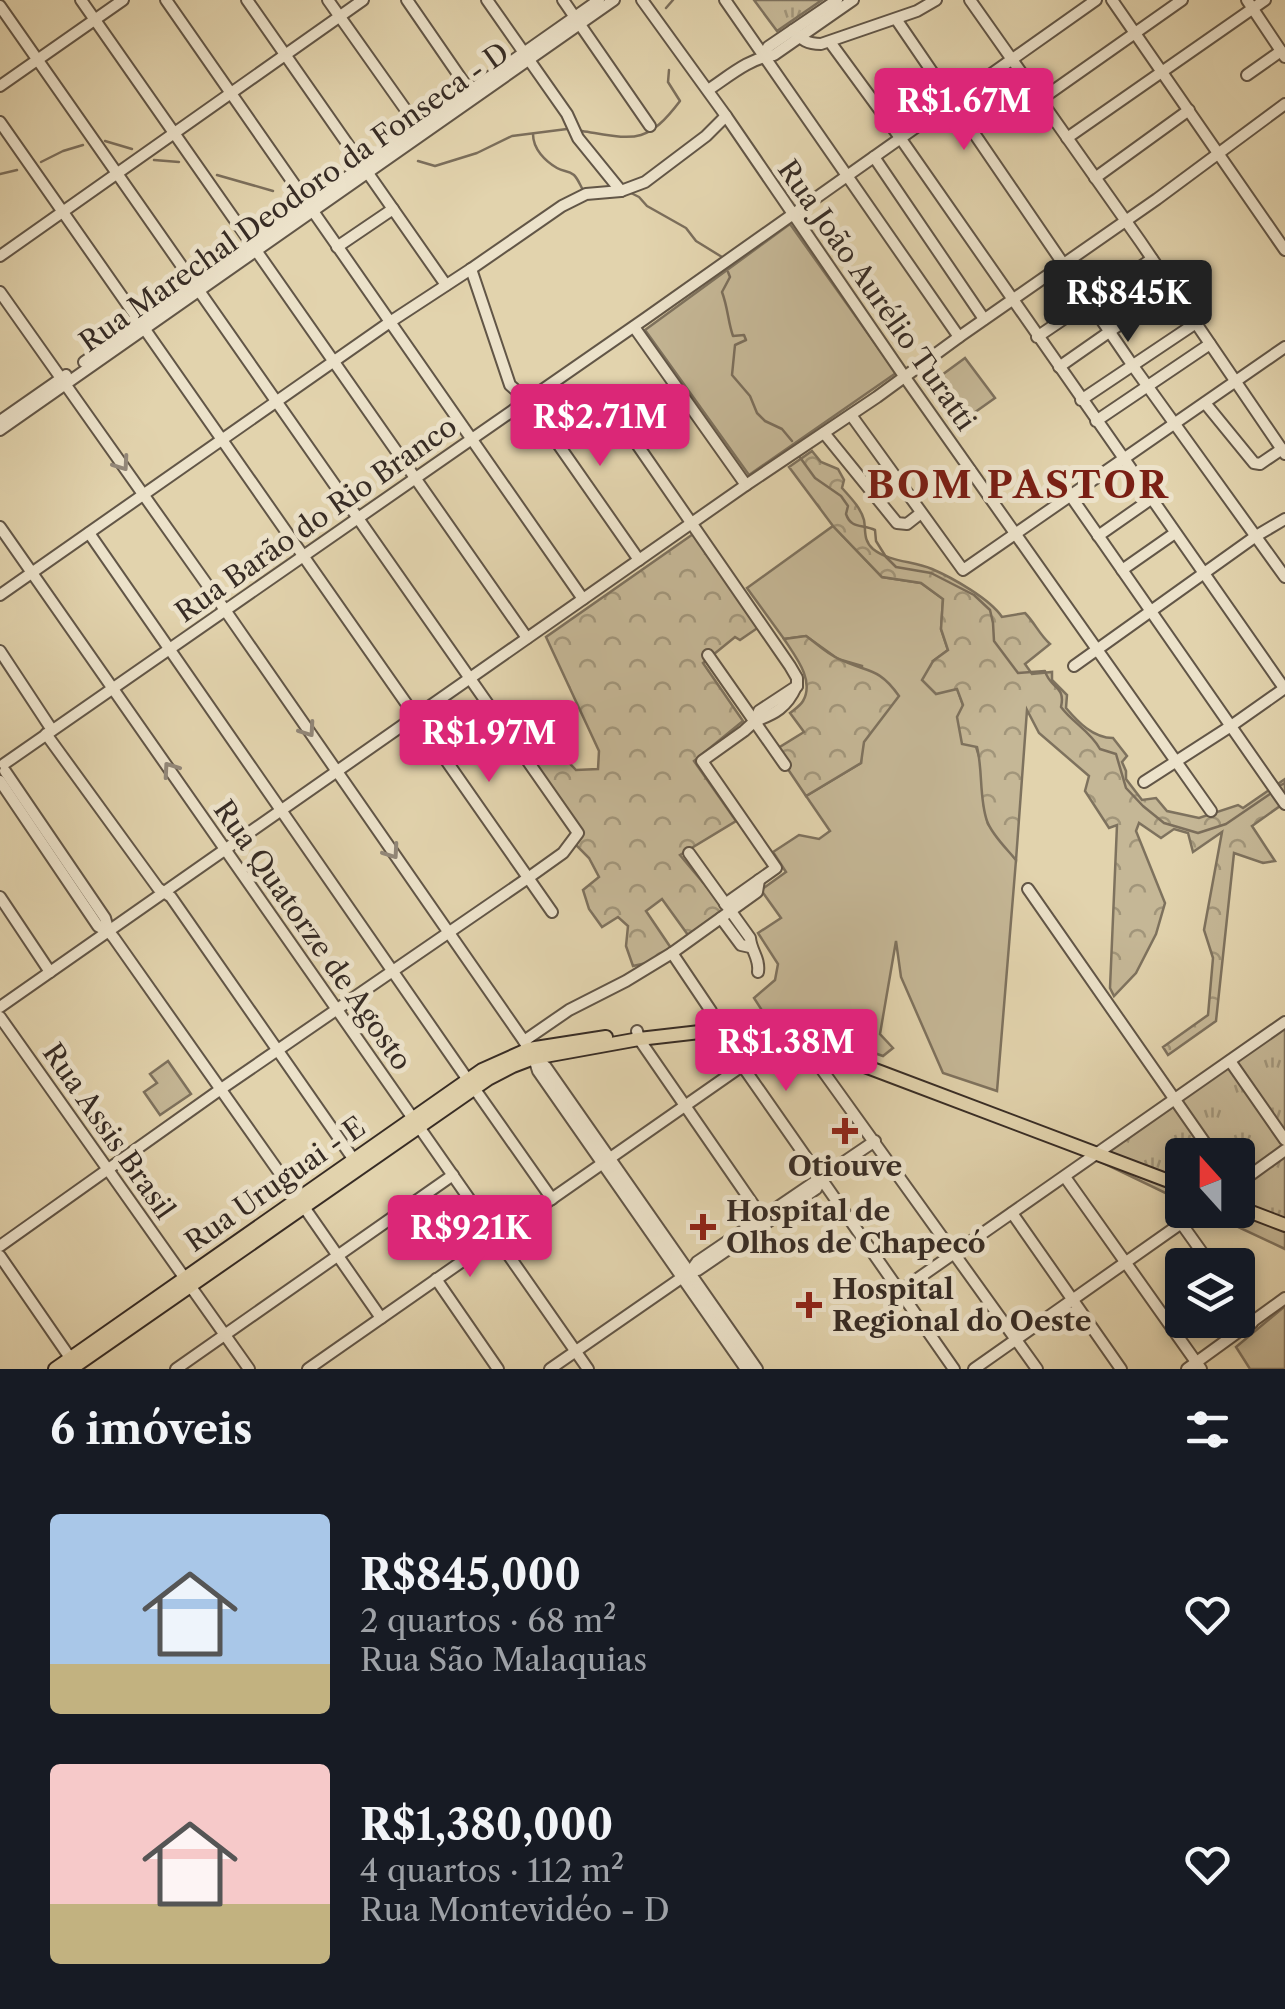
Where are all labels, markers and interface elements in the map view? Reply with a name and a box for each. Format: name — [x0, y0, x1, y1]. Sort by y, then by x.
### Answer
street label: Rua Marechal Deodoro da Fonseca - D — [73, 35, 515, 359]
pin: R$1.67M — [872, 68, 1056, 153]
text: R$1.67M — [896, 81, 1032, 120]
street label: Rua João Aurélio Turatti — [771, 153, 983, 437]
pin: R$845K — [1047, 260, 1209, 345]
text: R$845K — [1066, 273, 1190, 312]
pin: R$2.71M — [508, 384, 692, 469]
text: R$2.71M — [533, 397, 667, 436]
street label: Rua Barão do Rio Branco — [169, 409, 463, 629]
one-way arrow — [110, 452, 128, 471]
district label: BOM PASTOR — [866, 461, 1170, 508]
pin: R$1.97M — [397, 700, 581, 785]
text: R$1.97M — [422, 713, 556, 752]
one-way arrow — [296, 719, 314, 737]
one-way arrow — [164, 762, 182, 781]
street label: Rua Quatorze de Agosto — [207, 793, 419, 1077]
one-way arrow — [380, 840, 398, 859]
pin: R$1.38M — [694, 1009, 878, 1094]
text: R$1.38M — [717, 1022, 855, 1061]
street label: Rua Assis Brasil — [36, 1037, 182, 1225]
street label: Rua Uruguai - E — [178, 1109, 372, 1259]
marker: Otiouve — [832, 1118, 858, 1144]
north arrow — [1165, 1138, 1255, 1228]
map controls — [1165, 1138, 1255, 1338]
place label: Otiouve — [788, 1149, 902, 1183]
place label: Hospital de Olhos de Chapecó — [726, 1194, 986, 1260]
pin: R$921K — [389, 1195, 551, 1280]
text: R$921K — [410, 1208, 530, 1247]
marker: Hospital de Olhos de Chapecó — [690, 1214, 716, 1240]
button: layers — [1165, 1248, 1255, 1338]
place label: Hospital Regional do Oeste — [832, 1272, 1091, 1338]
marker: Hospital Regional do Oeste — [796, 1292, 822, 1318]
icon: filters — [1180, 1402, 1235, 1457]
text: 6 imóveis — [50, 1403, 253, 1455]
text: R$845,000 — [360, 1549, 581, 1601]
icon: home — [130, 1554, 250, 1674]
icon: heart — [1180, 1587, 1235, 1642]
text: 2 quartos · 68 m² — [360, 1601, 616, 1640]
text: Rua São Malaquias — [360, 1640, 647, 1679]
text: R$1,380,000 — [360, 1799, 613, 1851]
icon: home — [130, 1804, 250, 1924]
icon: heart — [1180, 1837, 1235, 1892]
text: 4 quartos · 112 m² — [360, 1851, 624, 1890]
text: Rua Montevidéo - D — [360, 1890, 670, 1929]

